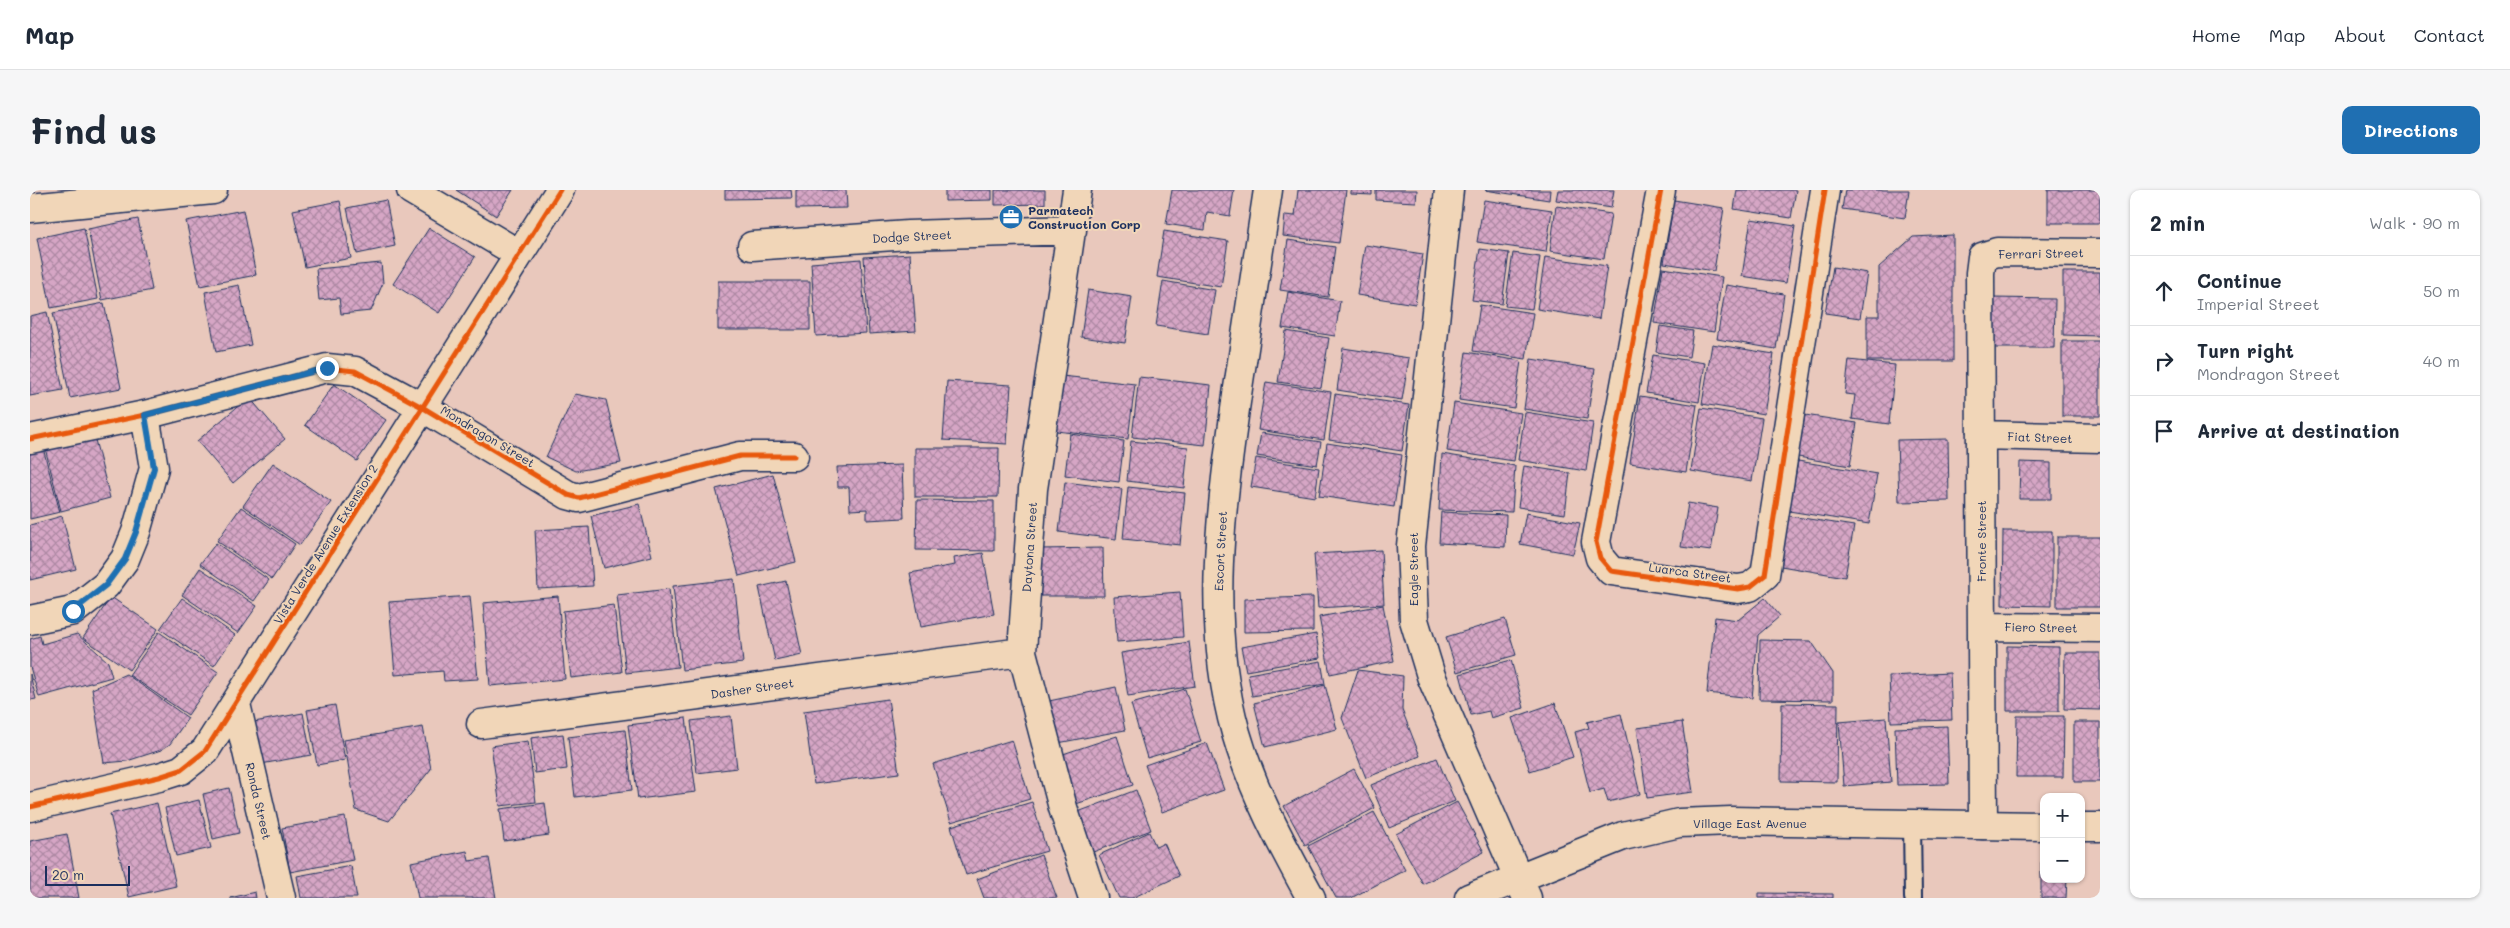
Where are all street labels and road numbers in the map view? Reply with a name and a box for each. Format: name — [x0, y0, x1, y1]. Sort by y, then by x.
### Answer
street label: Dodge Street — [872, 226, 952, 246]
street label: Ferrari Street — [1998, 244, 2084, 262]
street label: Mondragon Street — [438, 402, 538, 470]
street label: Fiat Street — [2007, 428, 2073, 446]
street label: Vista Verde Avenue Extension 2 — [269, 461, 381, 627]
street label: Fronte Street — [1973, 500, 1989, 582]
street label: Daytona Street — [1018, 501, 1040, 593]
street label: Escort Street — [1210, 511, 1230, 591]
street label: Eagle Street — [1405, 532, 1421, 606]
street label: Luarca Street — [1648, 558, 1732, 586]
street label: Fiero Street — [2004, 618, 2078, 636]
street label: Dasher Street — [709, 674, 795, 702]
street label: Ronda Street — [242, 761, 276, 841]
street label: Village East Avenue — [1693, 815, 1807, 831]

